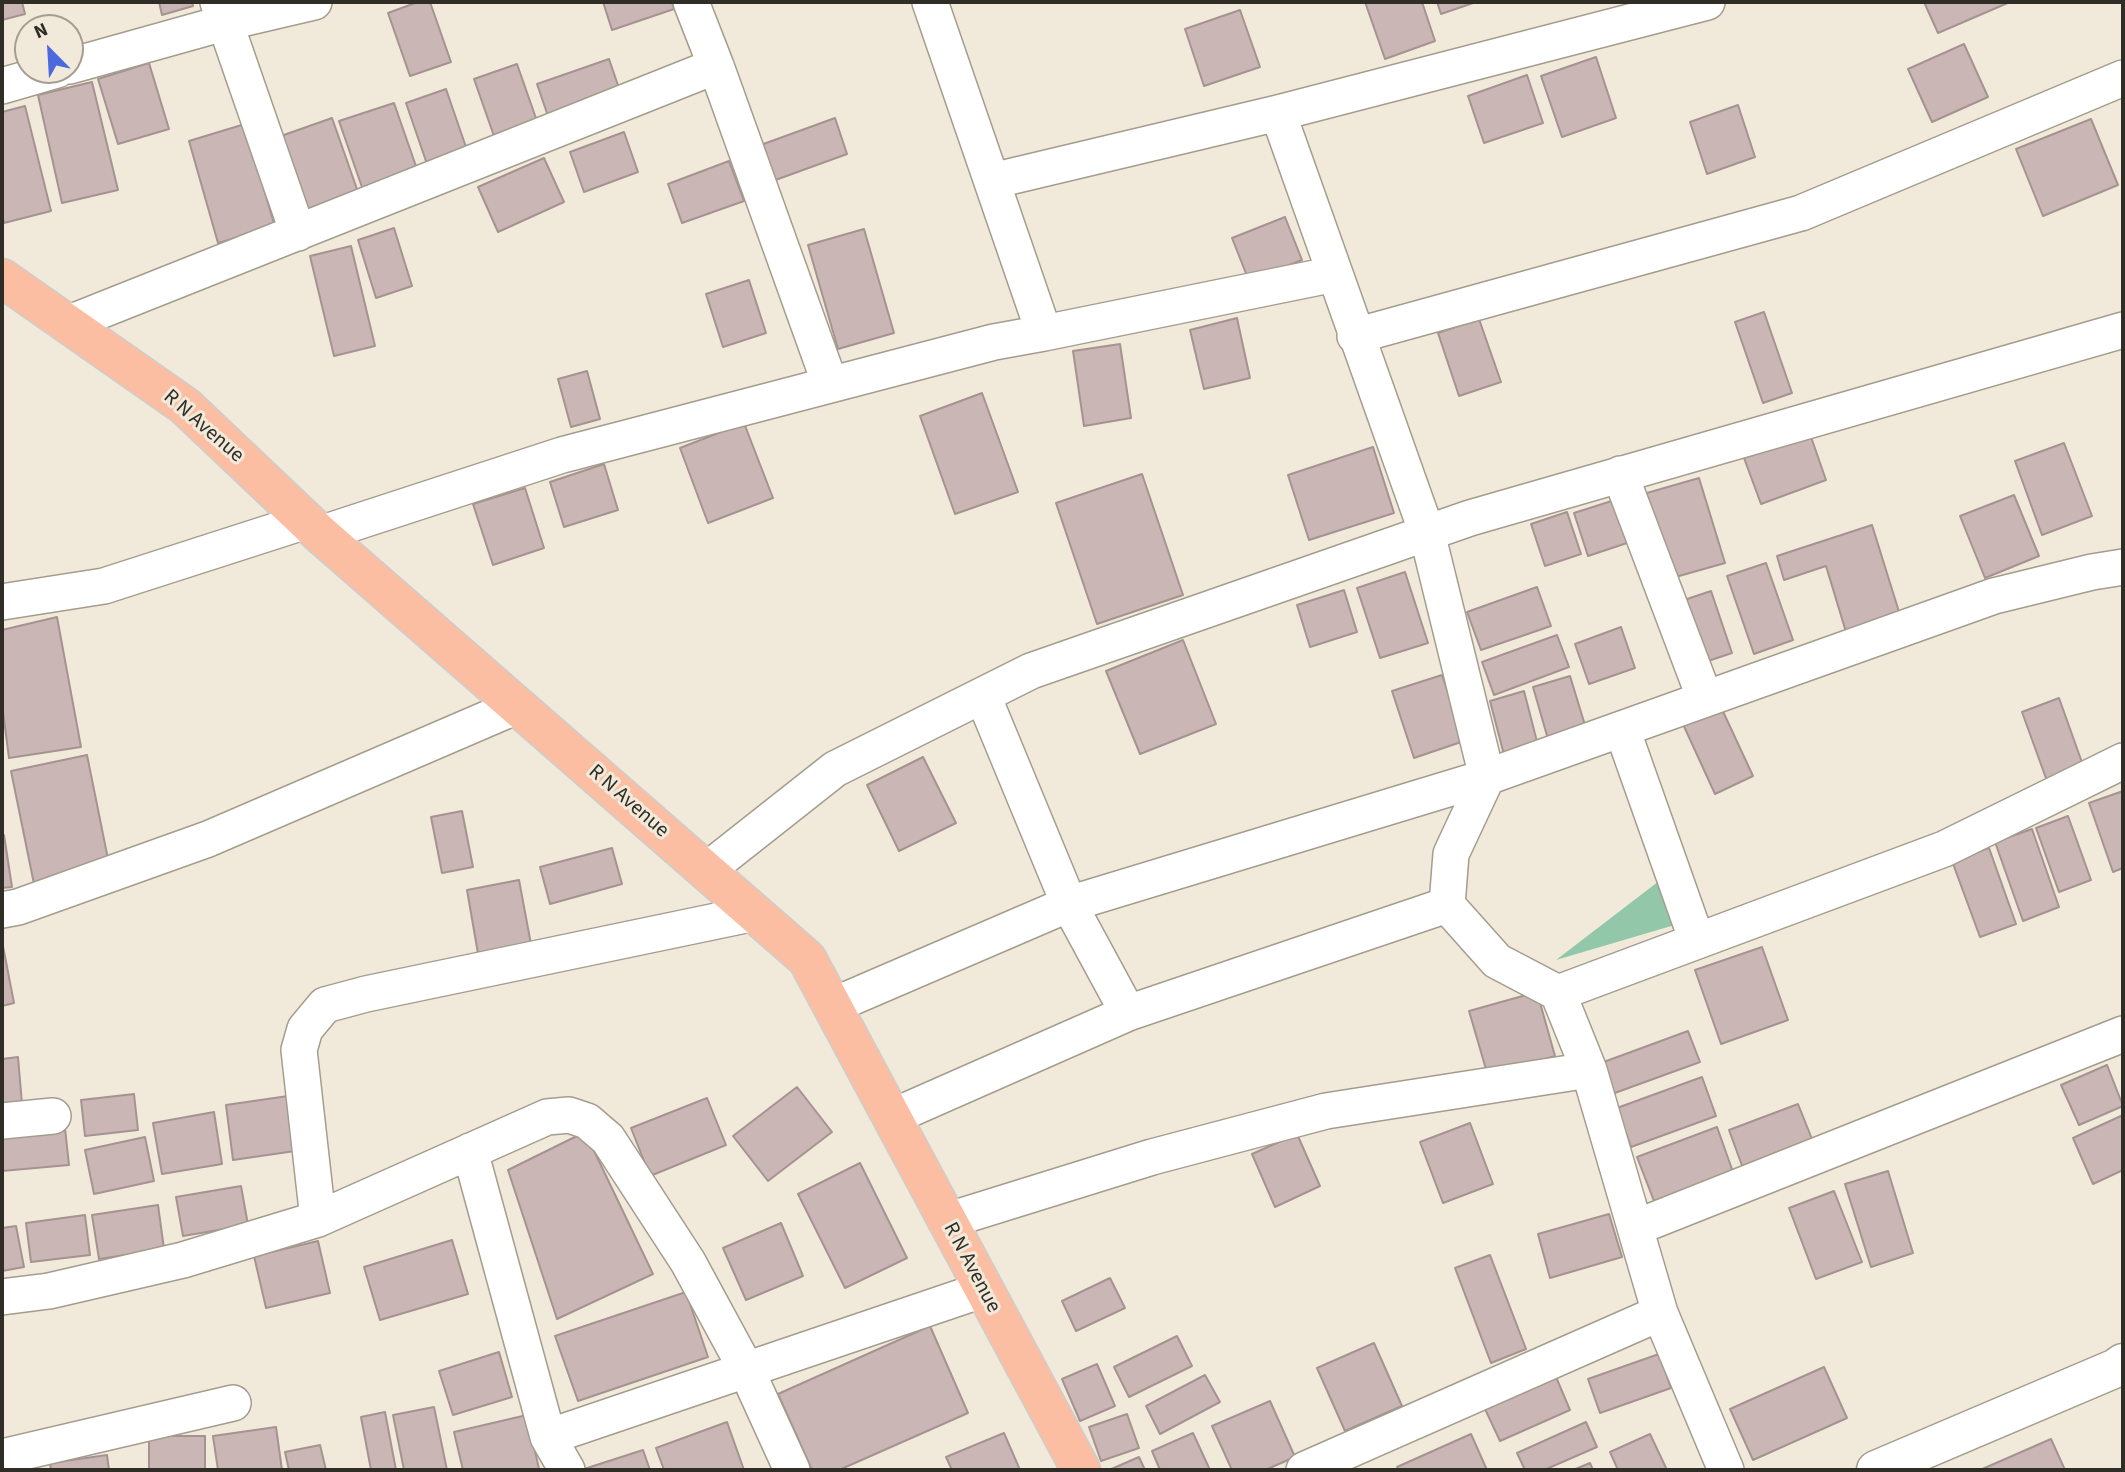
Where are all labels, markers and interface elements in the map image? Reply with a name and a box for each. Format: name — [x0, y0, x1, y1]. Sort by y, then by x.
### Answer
north arrow — [14, 14, 84, 84]
text: N — [30, 16, 52, 46]
street label: R N Avenue — [158, 385, 248, 469]
street label: R N Avenue — [583, 760, 673, 844]
street label: R N Avenue — [937, 1219, 1005, 1317]

